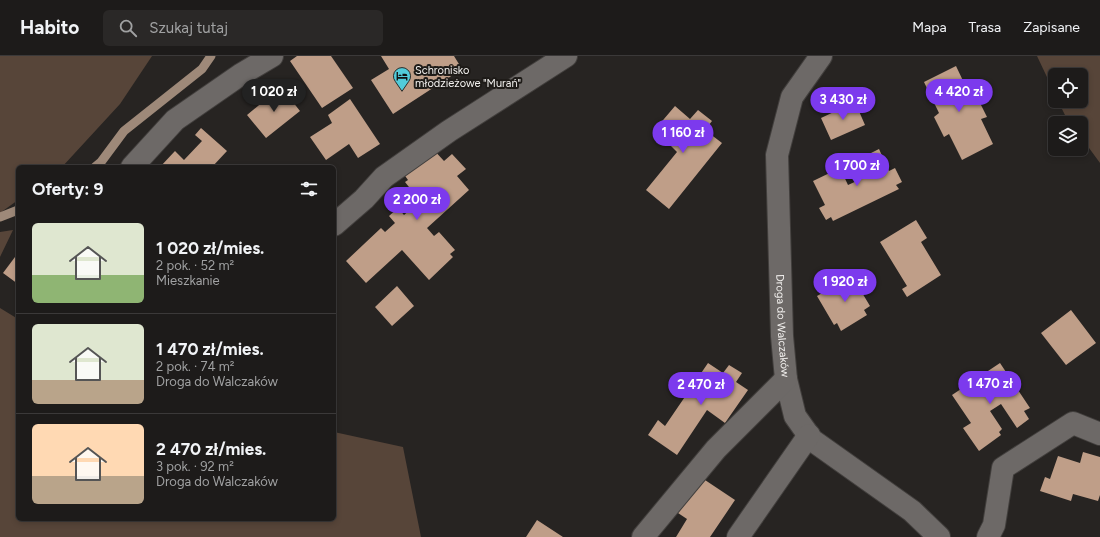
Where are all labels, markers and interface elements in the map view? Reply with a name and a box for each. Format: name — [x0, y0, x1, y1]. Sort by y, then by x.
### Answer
search box — [103, 10, 383, 46]
text: Habito — [20, 16, 79, 39]
icon: search — [117, 17, 139, 39]
text: Szukaj tutaj — [149, 19, 228, 37]
text: Mapa — [912, 19, 947, 36]
text: Trasa — [969, 19, 1001, 36]
text: Zapisane — [1023, 19, 1080, 36]
place label: Schronisko młodzieżowe "Murań" — [415, 64, 521, 90]
hotel icon: Schronisko młodzieżowe "Murań" — [392, 66, 412, 91]
map controls — [1048, 68, 1088, 156]
button: locate — [1048, 68, 1088, 108]
pin: 1 020 zł — [233, 79, 315, 113]
pin: 4 420 zł — [918, 79, 1000, 113]
text: 1 020 zł — [251, 84, 297, 99]
text: 4 420 zł — [935, 84, 983, 99]
pin: 3 430 zł — [802, 87, 884, 121]
text: 3 430 zł — [819, 92, 867, 107]
button: layers — [1048, 116, 1088, 156]
pin: 1 160 zł — [642, 120, 724, 154]
text: 1 160 zł — [661, 125, 705, 140]
pin: 1 700 zł — [816, 153, 898, 187]
text: 1 700 zł — [834, 158, 880, 173]
icon: filters — [298, 178, 320, 200]
text: Oferty: 9 — [32, 179, 103, 199]
pin: 2 200 zł — [376, 187, 458, 221]
text: 2 200 zł — [393, 192, 441, 207]
text: 1 020 zł/mies. — [156, 238, 264, 258]
icon: home — [64, 239, 112, 287]
text: 2 pok. · 52 m² — [156, 258, 234, 273]
pin: 1 920 zł — [804, 269, 886, 303]
text: Mieszkanie — [156, 273, 220, 288]
street label: Droga do Walczaków — [773, 274, 792, 378]
text: 1 920 zł — [822, 274, 868, 289]
text: 1 470 zł/mies. — [156, 339, 264, 359]
icon: home — [64, 340, 112, 388]
text: 2 pok. · 74 m² — [156, 359, 234, 374]
pin: 1 470 zł — [949, 371, 1031, 405]
pin: 2 470 zł — [660, 372, 742, 406]
text: Droga do Walczaków — [156, 374, 278, 389]
text: 1 470 zł — [967, 376, 1013, 391]
text: 2 470 zł — [677, 377, 725, 392]
text: 2 470 zł/mies. — [156, 439, 266, 459]
icon: home — [64, 440, 112, 488]
text: 3 pok. · 92 m² — [156, 459, 234, 474]
text: Droga do Walczaków — [156, 474, 278, 489]

